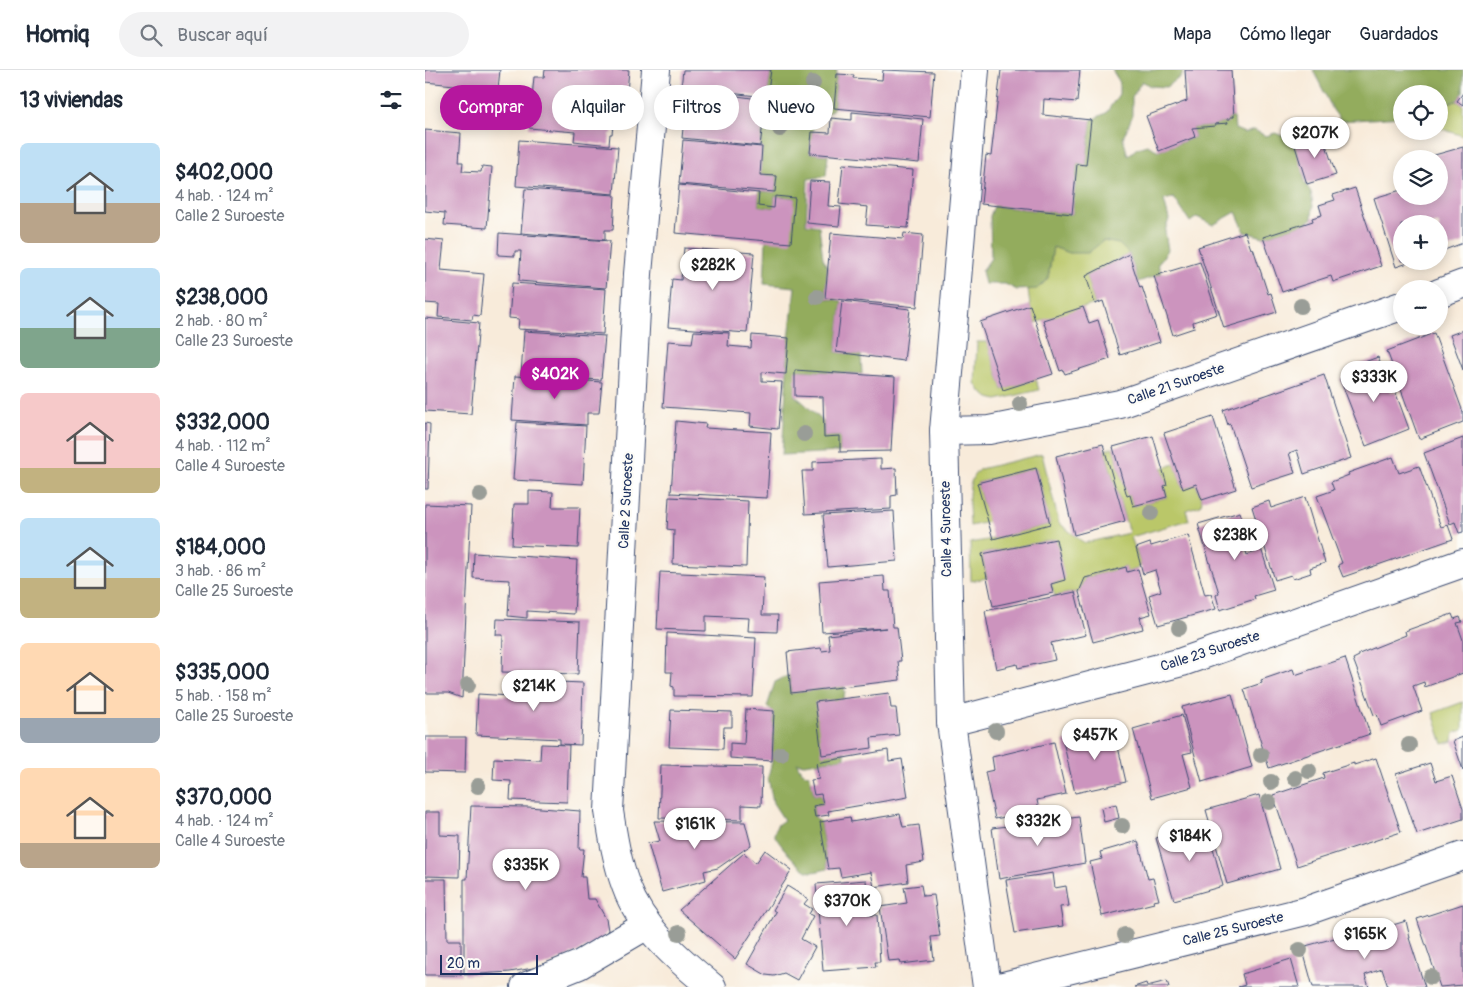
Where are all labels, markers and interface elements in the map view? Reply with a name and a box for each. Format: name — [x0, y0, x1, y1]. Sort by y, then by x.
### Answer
search box — [119, 12, 469, 57]
text: Homiq — [25, 20, 89, 49]
icon: search — [137, 21, 165, 49]
text: Buscar aquí — [177, 23, 268, 47]
text: Mapa — [1173, 23, 1211, 46]
text: Cómo llegar — [1239, 23, 1331, 46]
text: Guardados — [1359, 23, 1438, 46]
chip: Comprar — [440, 85, 542, 130]
chip: Alquilar — [552, 85, 644, 130]
chip: Filtros — [654, 85, 739, 130]
chip: Nuevo — [749, 85, 833, 130]
map controls — [1393, 85, 1448, 335]
button: locate — [1393, 85, 1448, 140]
icon: filters — [377, 86, 405, 114]
text: 13 viviendas — [20, 87, 123, 114]
pin: $207K — [1280, 116, 1350, 159]
text: $207K — [1292, 123, 1338, 143]
button: layers — [1393, 150, 1448, 205]
text: $402,000 — [175, 159, 273, 186]
icon: home — [60, 163, 120, 223]
text: 4 hab. · 124 m² — [175, 186, 274, 206]
text: Calle 2 Suroeste — [175, 206, 284, 226]
button: + — [1393, 215, 1448, 270]
pin: $282K — [678, 248, 748, 291]
text: $282K — [691, 255, 735, 275]
button: − — [1393, 280, 1448, 335]
text: $238,000 — [175, 284, 268, 311]
icon: home — [60, 288, 120, 348]
text: 2 hab. · 80 m² — [175, 311, 268, 331]
text: Calle 23 Suroeste — [175, 331, 293, 351]
pin: $402K — [520, 358, 590, 400]
street label: Calle 21 Suroeste — [1125, 359, 1227, 409]
pin: $333K — [1339, 360, 1409, 403]
text: $402K — [531, 364, 579, 384]
text: $333K — [1351, 367, 1397, 387]
text: $332,000 — [175, 409, 270, 436]
icon: home — [60, 413, 120, 473]
text: 4 hab. · 112 m² — [175, 436, 271, 456]
street label: Calle 2 Suroeste — [615, 453, 637, 549]
text: Calle 4 Suroeste — [175, 456, 285, 476]
street label: Calle 4 Suroeste — [937, 481, 955, 577]
pin: $238K — [1200, 518, 1270, 561]
text: $238K — [1213, 525, 1257, 545]
text: $184,000 — [175, 534, 266, 561]
icon: home — [60, 538, 120, 598]
text: 3 hab. · 86 m² — [175, 561, 266, 581]
text: Calle 25 Suroeste — [175, 581, 293, 601]
street label: Calle 23 Suroeste — [1158, 627, 1262, 675]
text: $335,000 — [175, 659, 270, 686]
icon: home — [60, 663, 120, 723]
pin: $214K — [499, 670, 569, 712]
text: $214K — [513, 676, 555, 696]
text: 5 hab. · 158 m² — [175, 686, 272, 706]
text: Calle 25 Suroeste — [175, 706, 293, 726]
pin: $457K — [1060, 718, 1130, 761]
text: $457K — [1073, 725, 1117, 745]
text: $370,000 — [175, 784, 272, 811]
icon: home — [60, 788, 120, 848]
pin: $332K — [1003, 804, 1073, 847]
pin: $161K — [660, 808, 730, 850]
text: 4 hab. · 124 m² — [175, 811, 274, 831]
text: $332K — [1015, 811, 1061, 831]
text: $161K — [675, 814, 715, 834]
pin: $184K — [1155, 820, 1225, 862]
text: $184K — [1169, 826, 1211, 846]
text: Calle 4 Suroeste — [175, 831, 285, 851]
pin: $335K — [491, 848, 561, 891]
text: $335K — [504, 855, 548, 875]
pin: $370K — [812, 884, 882, 927]
text: $370K — [824, 891, 870, 911]
street label: Calle 25 Suroeste — [1181, 908, 1285, 950]
pin: $165K — [1330, 918, 1400, 960]
text: $165K — [1344, 924, 1386, 944]
scale bar — [440, 952, 537, 975]
text: 20 m — [447, 955, 480, 972]

